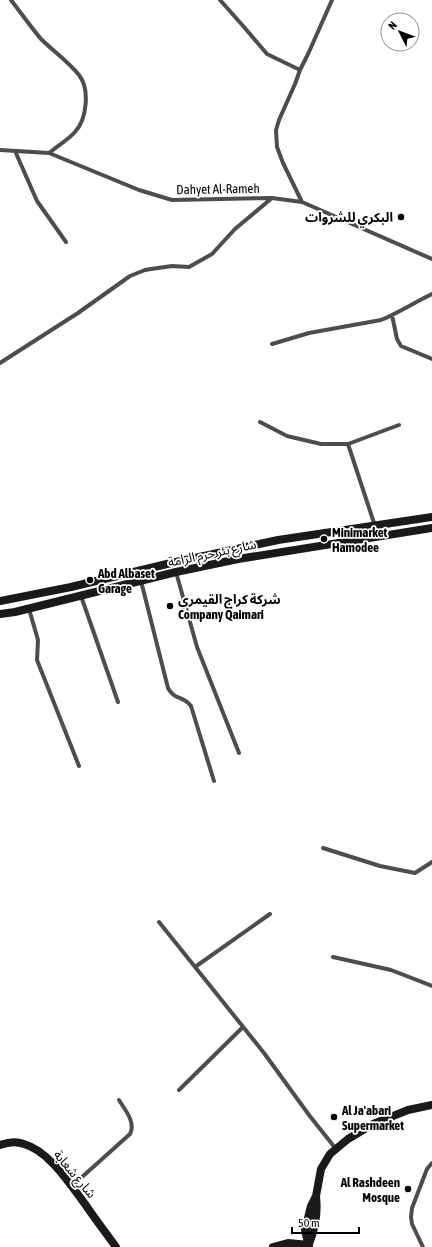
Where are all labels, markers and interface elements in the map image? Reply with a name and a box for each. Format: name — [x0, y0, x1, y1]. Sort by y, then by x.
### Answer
north arrow — [380, 12, 420, 52]
text: N — [386, 19, 399, 32]
street label: Dahyet Al-Rameh — [176, 181, 260, 197]
place label: البكري للشروات — [305, 210, 393, 228]
marker: البكري للشروات — [396, 212, 406, 222]
place label: Minimarket Hamodee — [332, 525, 388, 555]
marker: Minimarket Hamodee — [319, 534, 329, 544]
street label: شارع بئر حرم الرامة — [166, 536, 258, 573]
place label: Abd Albaset Garage — [97, 566, 155, 596]
marker: Abd Albaset Garage — [85, 575, 95, 585]
place label: شركة كراج القيمري Company Qaimari — [178, 592, 281, 622]
marker: شركة كراج القيمري Company Qaimari — [165, 601, 175, 611]
place label: Al Ja'abari Supermarket — [341, 1103, 404, 1133]
marker: Al Ja'abari Supermarket — [329, 1112, 339, 1122]
street label: شارع شعابة — [48, 1147, 99, 1203]
place label: Al Rashdeen Mosque — [340, 1175, 400, 1205]
marker: Al Rashdeen Mosque — [403, 1184, 413, 1194]
scale bar — [292, 1209, 359, 1235]
text: 50 m — [298, 1216, 320, 1230]

